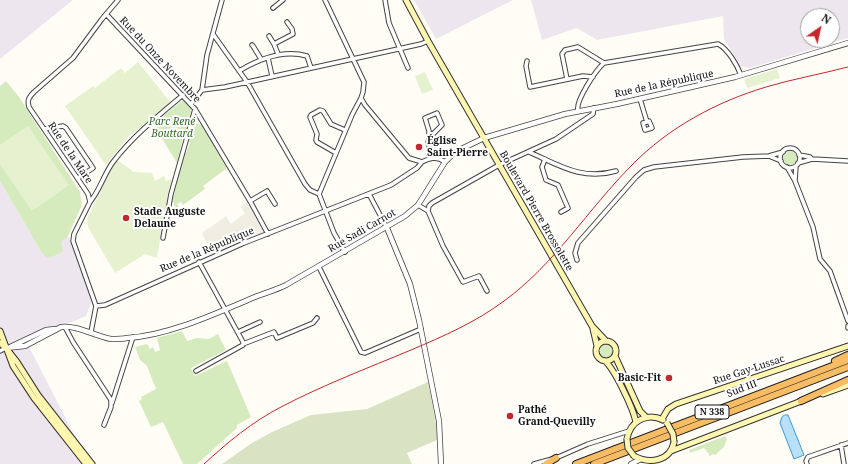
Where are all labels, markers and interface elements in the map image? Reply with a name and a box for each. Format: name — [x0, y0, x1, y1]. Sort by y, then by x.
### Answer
north arrow — [800, 8, 840, 48]
text: N — [819, 10, 834, 27]
street label: Rue du Onze Novembre — [117, 15, 203, 105]
street label: Rue de la République — [613, 68, 715, 100]
park label: Parc René Bouttard — [149, 116, 195, 140]
street label: Rue de la Mare — [45, 120, 95, 186]
place label: Église Saint-Pierre — [427, 135, 488, 158]
marker: Église Saint-Pierre — [414, 142, 424, 152]
street label: Boulevard Pierre Brossolette — [497, 149, 575, 273]
place label: Stade Auguste Delaune — [134, 206, 205, 230]
street label: Rue Sadi Carnot — [326, 207, 398, 255]
marker: Stade Auguste Delaune — [121, 213, 131, 223]
street label: Rue de la République — [158, 225, 256, 275]
street label: Rue Gay-Lussac — [712, 353, 786, 387]
place label: Basic-Fit — [618, 372, 661, 384]
marker: Basic-Fit — [664, 373, 674, 383]
street label: Sud III — [725, 378, 759, 400]
place label: Pathé Grand-Quevilly — [518, 404, 596, 428]
road number: N 338 — [695, 405, 729, 419]
marker: Pathé Grand-Quevilly — [505, 411, 515, 421]

